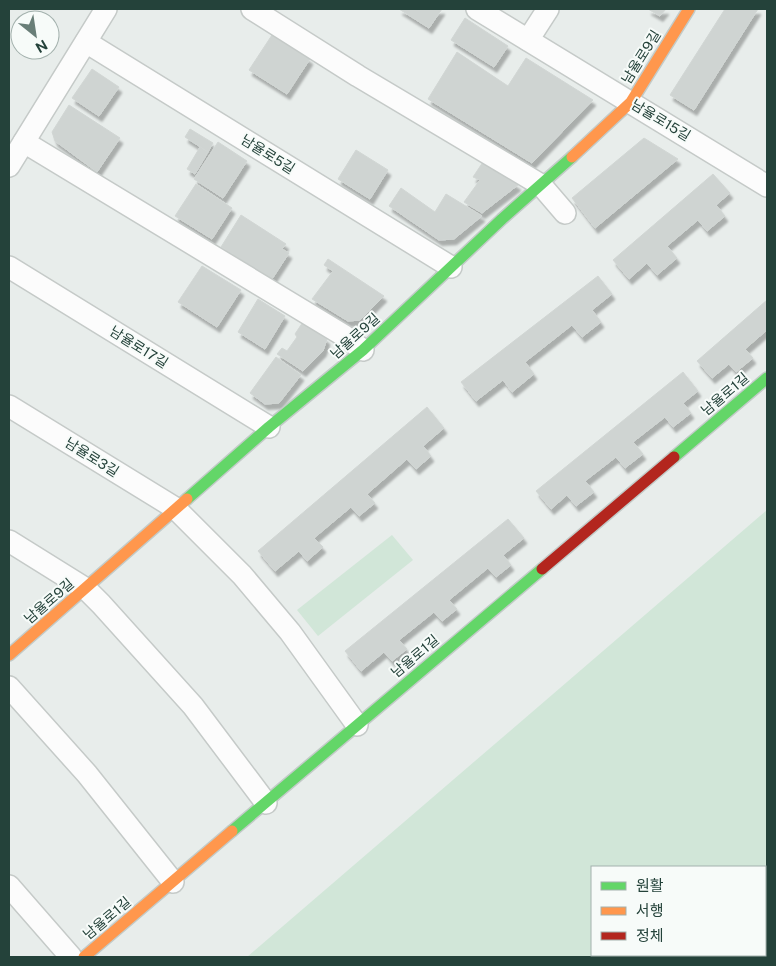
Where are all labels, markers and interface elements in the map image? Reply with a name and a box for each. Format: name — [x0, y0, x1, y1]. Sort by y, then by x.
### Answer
north arrow — [10, 10, 60, 60]
street label: 남율로9길 — [618, 27, 664, 87]
text: N — [33, 37, 50, 56]
street label: 남율로15길 — [629, 96, 693, 144]
street label: 남율로5길 — [238, 131, 298, 177]
street label: 남율로9길 — [327, 310, 383, 362]
street label: 남율로17길 — [107, 323, 171, 371]
street label: 남율로1길 — [698, 369, 752, 419]
street label: 남율로3길 — [62, 434, 122, 480]
street label: 남율로9길 — [21, 575, 77, 627]
street label: 남율로1길 — [388, 631, 442, 681]
legend — [591, 866, 766, 956]
text: 원활 — [636, 877, 664, 894]
street label: 남율로1길 — [80, 893, 134, 943]
text: 서행 — [636, 902, 664, 919]
text: 정체 — [636, 927, 664, 944]

